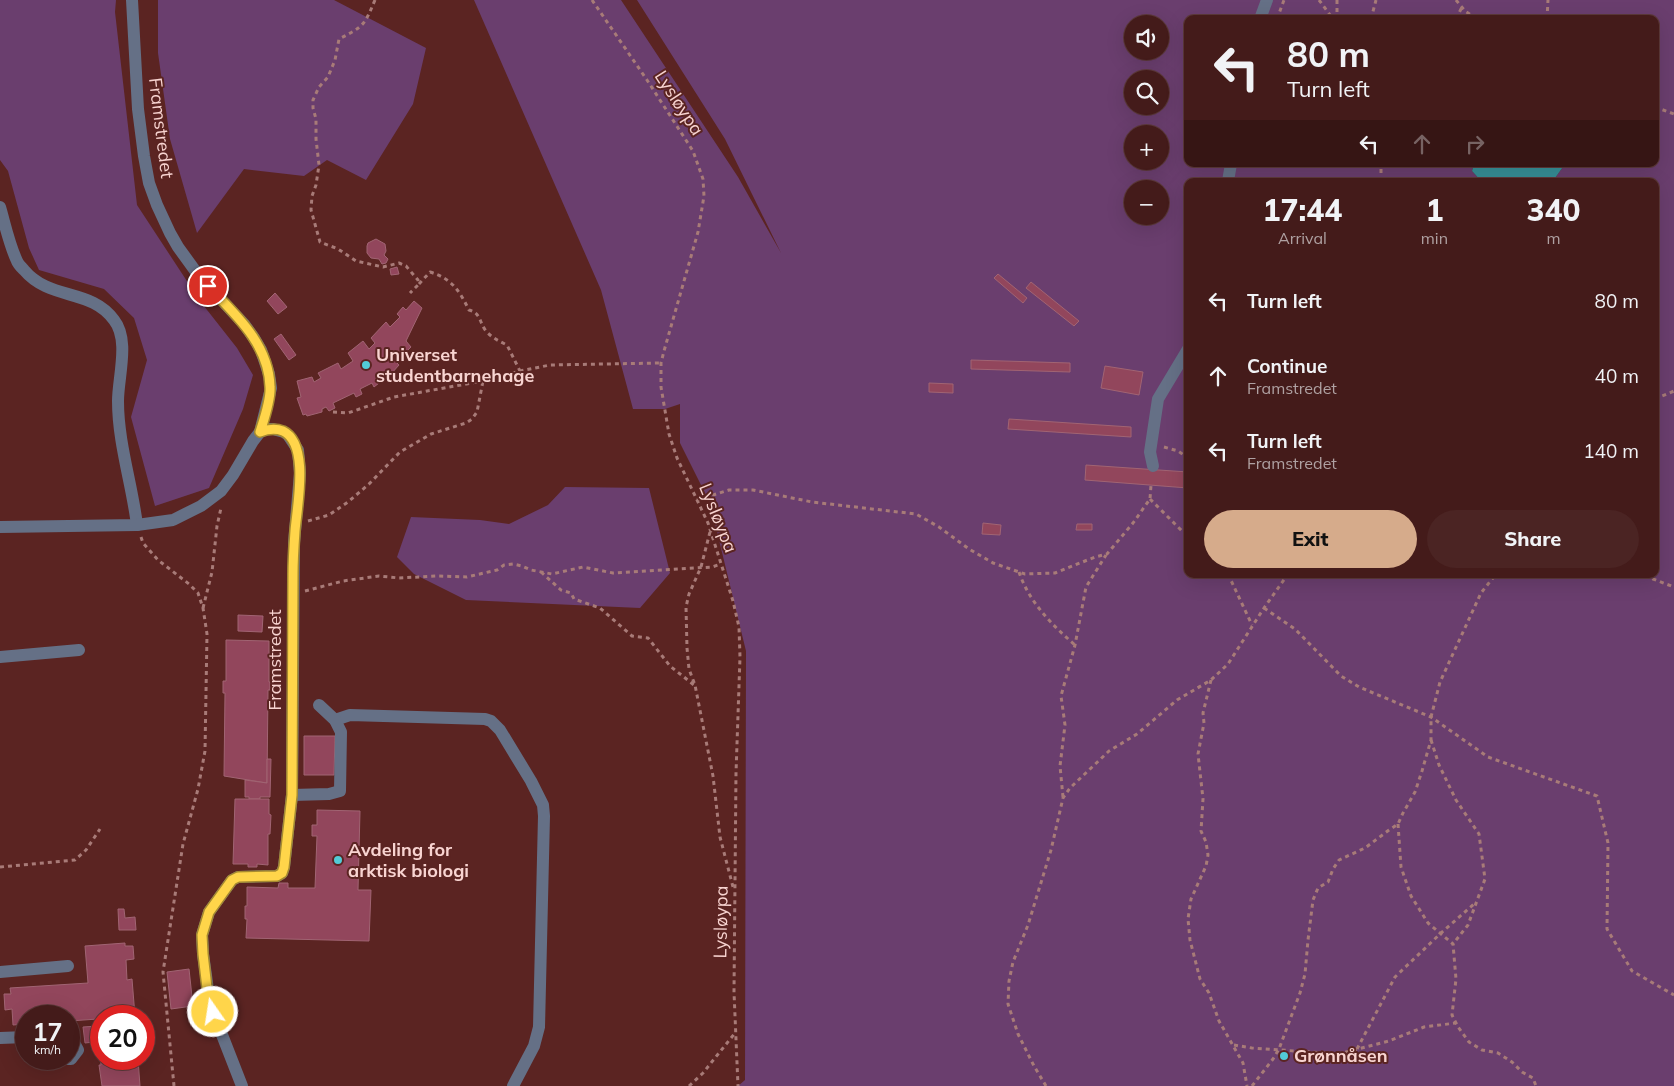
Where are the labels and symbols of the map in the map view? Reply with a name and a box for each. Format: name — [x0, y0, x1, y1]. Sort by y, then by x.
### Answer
street label: Lysløypa — [650, 66, 709, 140]
street label: Framstredet — [144, 76, 179, 180]
pin — [187, 265, 229, 307]
place label: Universet studentbarnehage — [376, 343, 534, 387]
marker: Universet studentbarnehage — [360, 359, 372, 371]
street label: Lysløypa — [694, 480, 743, 556]
street label: Framstredet — [263, 609, 286, 711]
place label: Avdeling for arktisk biologi — [348, 838, 469, 882]
marker: Avdeling for arktisk biologi — [332, 854, 344, 866]
street label: Lysløypa — [708, 885, 733, 959]
position arrow — [186, 985, 238, 1037]
speed limit sign: 20 — [90, 1005, 155, 1070]
place label: Grønnåsen — [1294, 1044, 1388, 1067]
marker: Grønnåsen — [1278, 1050, 1290, 1062]

